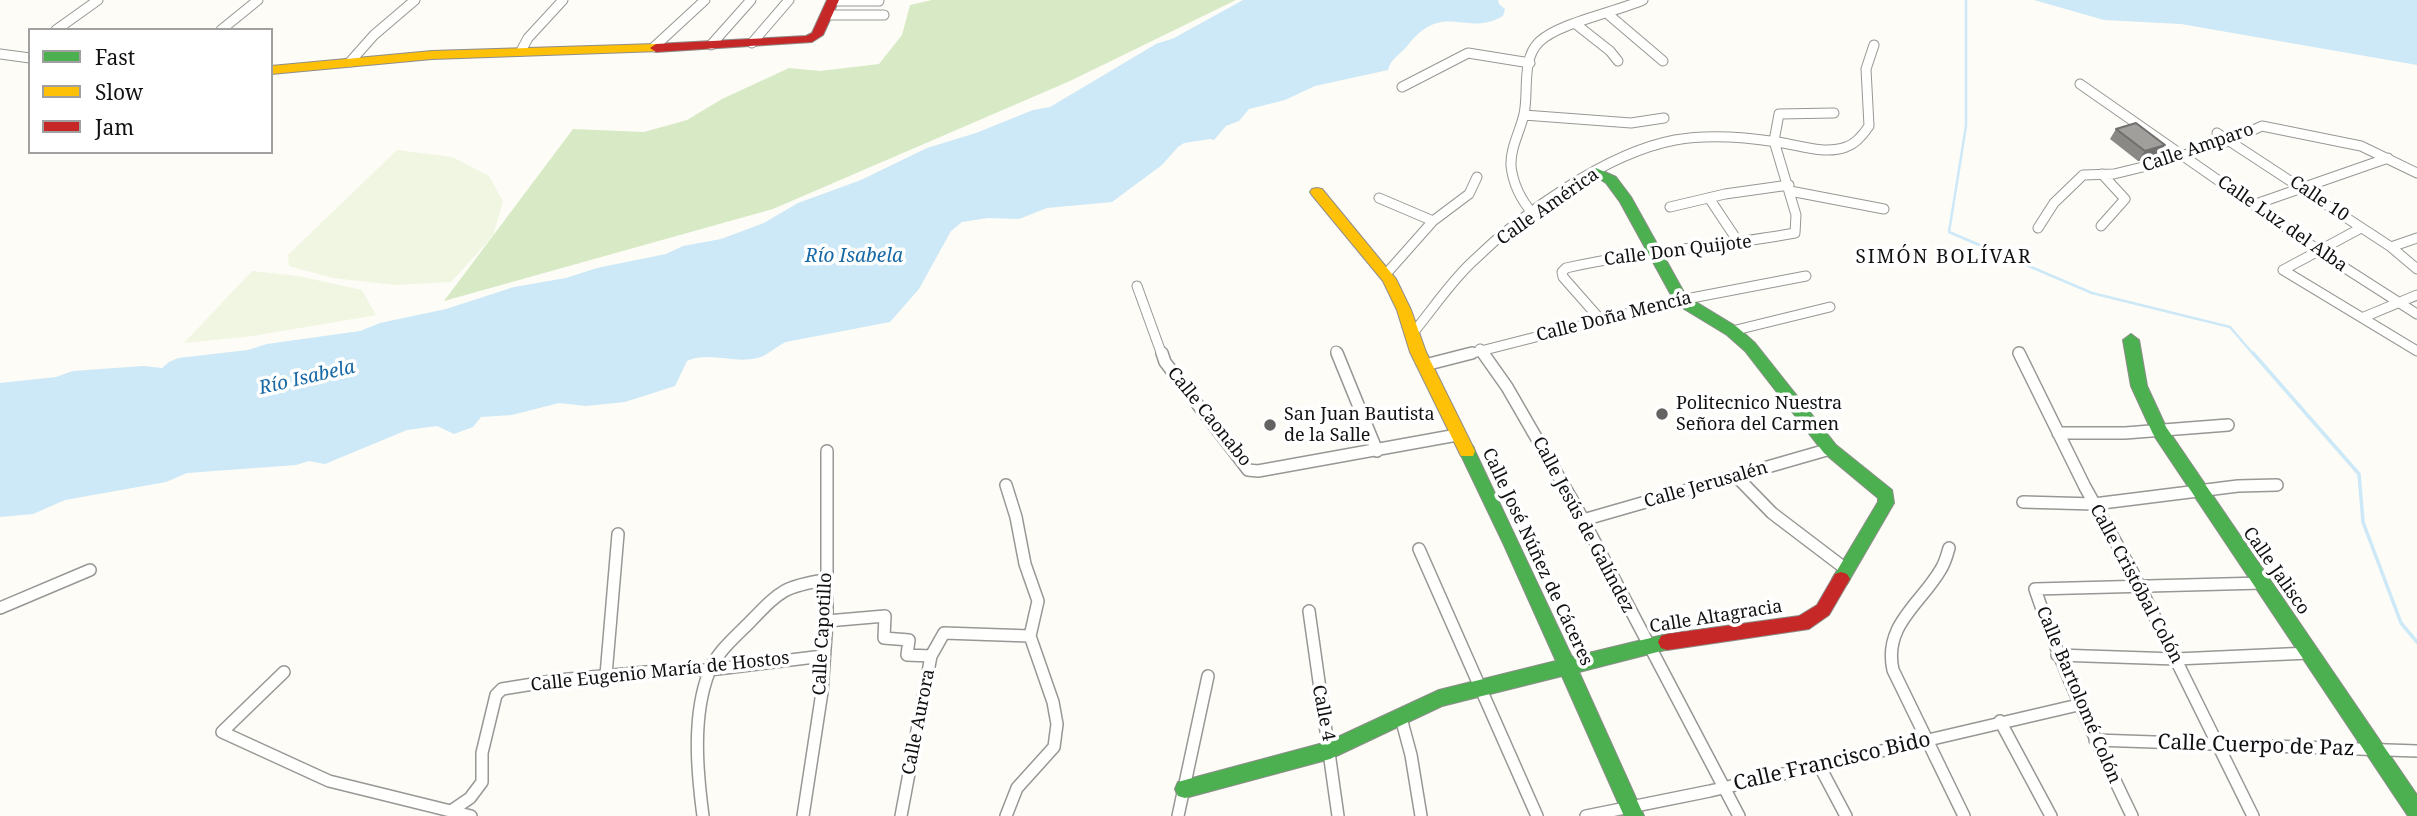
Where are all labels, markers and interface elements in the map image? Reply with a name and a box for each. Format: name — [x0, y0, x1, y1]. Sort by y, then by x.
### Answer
legend — [28, 28, 273, 154]
text: Fast — [95, 43, 135, 71]
text: Slow — [95, 78, 143, 106]
text: Jam — [95, 113, 134, 141]
street label: Calle Amparo — [2139, 119, 2257, 177]
street label: Calle América — [1493, 164, 1603, 250]
street label: Calle Luz del Alba — [2213, 171, 2351, 277]
street label: Calle 10 — [2285, 171, 2353, 227]
street label: Calle Don Quijote — [1603, 231, 1753, 271]
water label: Río Isabela — [805, 246, 903, 268]
district label: SIMÓN BOLÍVAR — [1857, 247, 2031, 269]
street label: Calle Doña Mencía — [1534, 287, 1694, 347]
water label: Río Isabela — [257, 356, 357, 400]
street label: Calle Caonabo — [1162, 363, 1256, 471]
place label: Politecnico Nuestra Señora del Carmen — [1676, 393, 1842, 436]
place label: San Juan Bautista de la Salle — [1284, 404, 1435, 446]
marker: Politecnico Nuestra Señora del Carmen — [1654, 406, 1670, 422]
marker: San Juan Bautista de la Salle — [1262, 417, 1278, 433]
street label: Calle Jesús de Galíndez — [1527, 433, 1639, 617]
street label: Calle José Núñez de Cáceres — [1477, 445, 1597, 669]
street label: Calle Jerusalén — [1642, 457, 1770, 513]
street label: Calle Cristóbal Colón — [2085, 501, 2187, 667]
street label: Calle Jalisco — [2238, 523, 2314, 619]
street label: Calle Capotillo — [809, 572, 837, 696]
street label: Calle Altagracia — [1648, 596, 1784, 638]
street label: Calle Bartolomé Colón — [2031, 603, 2125, 787]
street label: Calle Eugenio María de Hostos — [530, 648, 790, 696]
street label: Calle Aurora — [898, 667, 940, 777]
street label: Calle 4 — [1307, 683, 1339, 743]
street label: Calle Francisco Bido — [1731, 727, 1933, 797]
street label: Calle Cuerpo de Paz — [2157, 730, 2355, 762]

